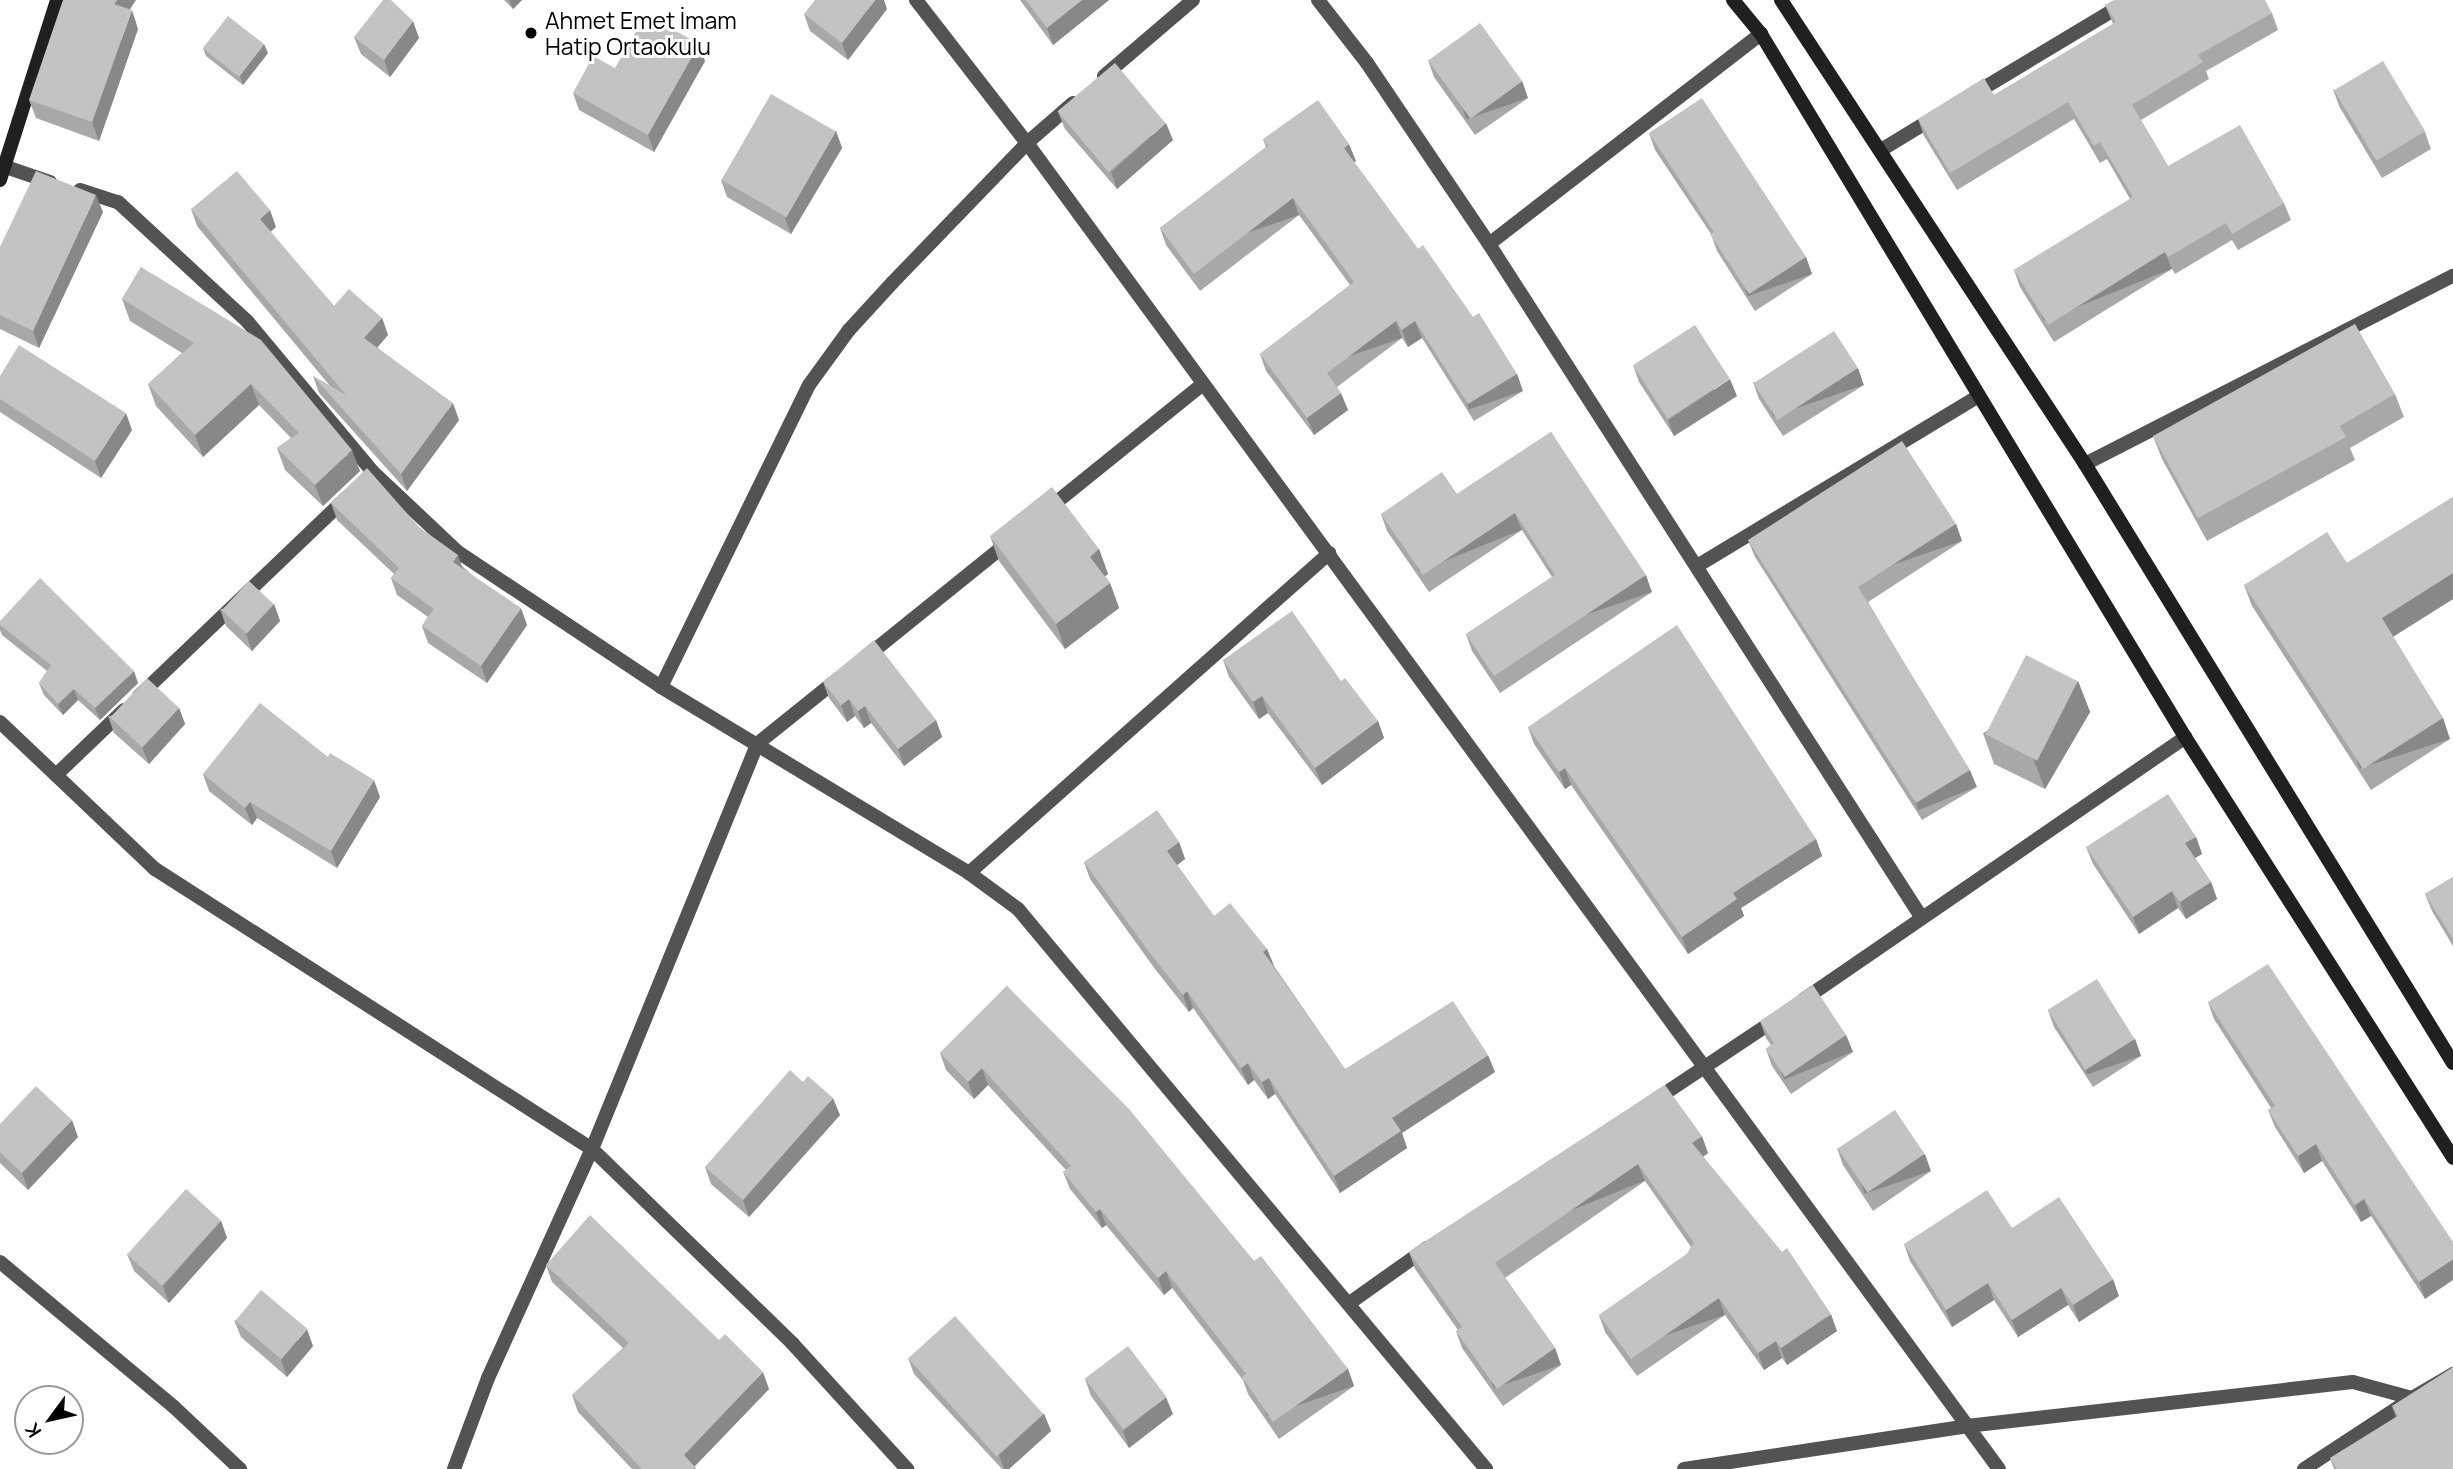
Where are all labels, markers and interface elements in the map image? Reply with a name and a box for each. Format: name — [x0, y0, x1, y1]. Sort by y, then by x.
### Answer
place label: Ahmet Emet İmam Hatip Ortaokulu — [545, 6, 737, 60]
marker: Ahmet Emet İmam Hatip Ortaokulu — [523, 25, 539, 41]
north arrow — [14, 1385, 84, 1455]
text: K — [19, 1418, 47, 1443]

